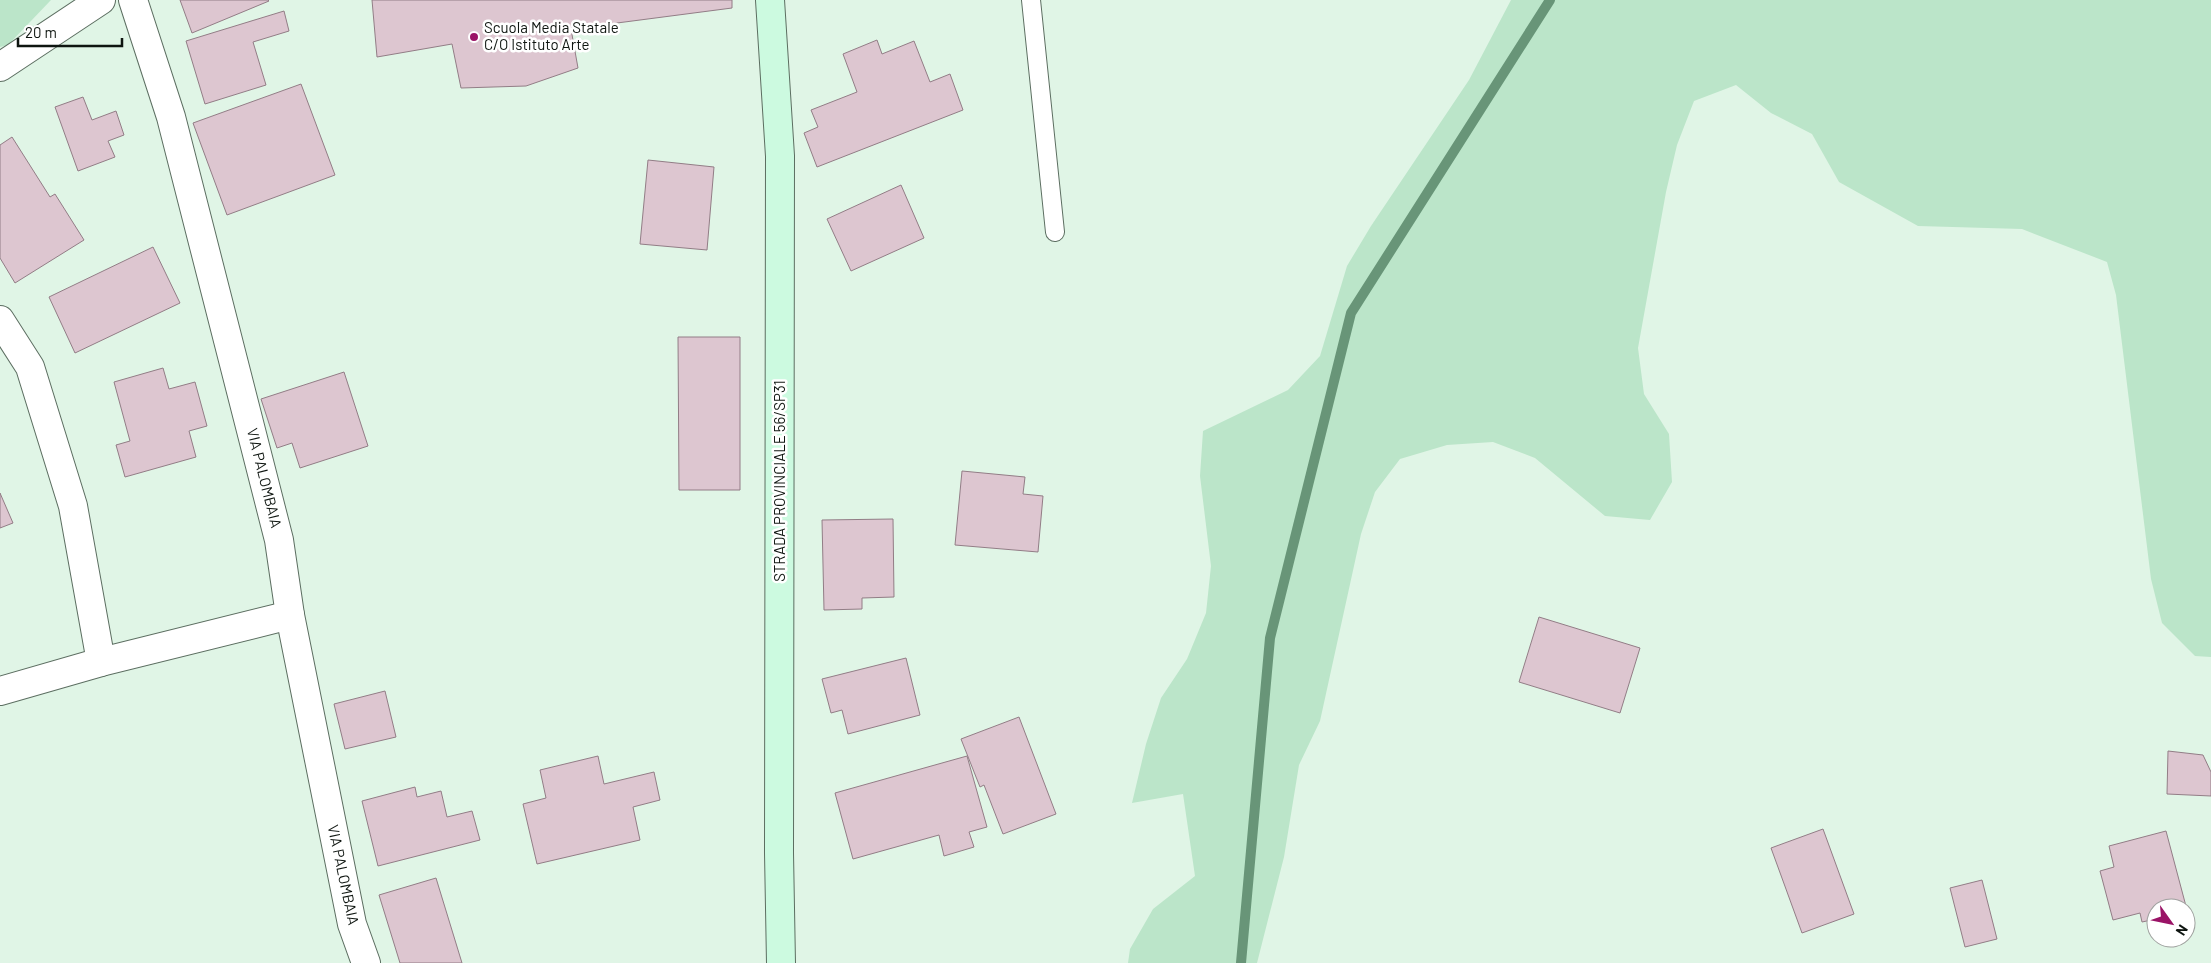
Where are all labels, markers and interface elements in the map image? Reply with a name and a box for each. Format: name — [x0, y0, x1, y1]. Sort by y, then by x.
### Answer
scale bar — [18, 15, 121, 47]
place label: Scuola Media Statale C/O Istituto Arte — [484, 18, 619, 53]
text: 20 m — [25, 23, 57, 41]
marker: Scuola Media Statale C/O Istituto Arte — [468, 31, 480, 43]
street label: STRADA PROVINCIALE 56/SP31 — [770, 380, 788, 582]
street label: VIA PALOMBAIA — [244, 426, 286, 529]
street label: VIA PALOMBAIA — [325, 823, 363, 927]
north arrow — [2146, 898, 2196, 948]
text: N — [2173, 922, 2192, 939]

